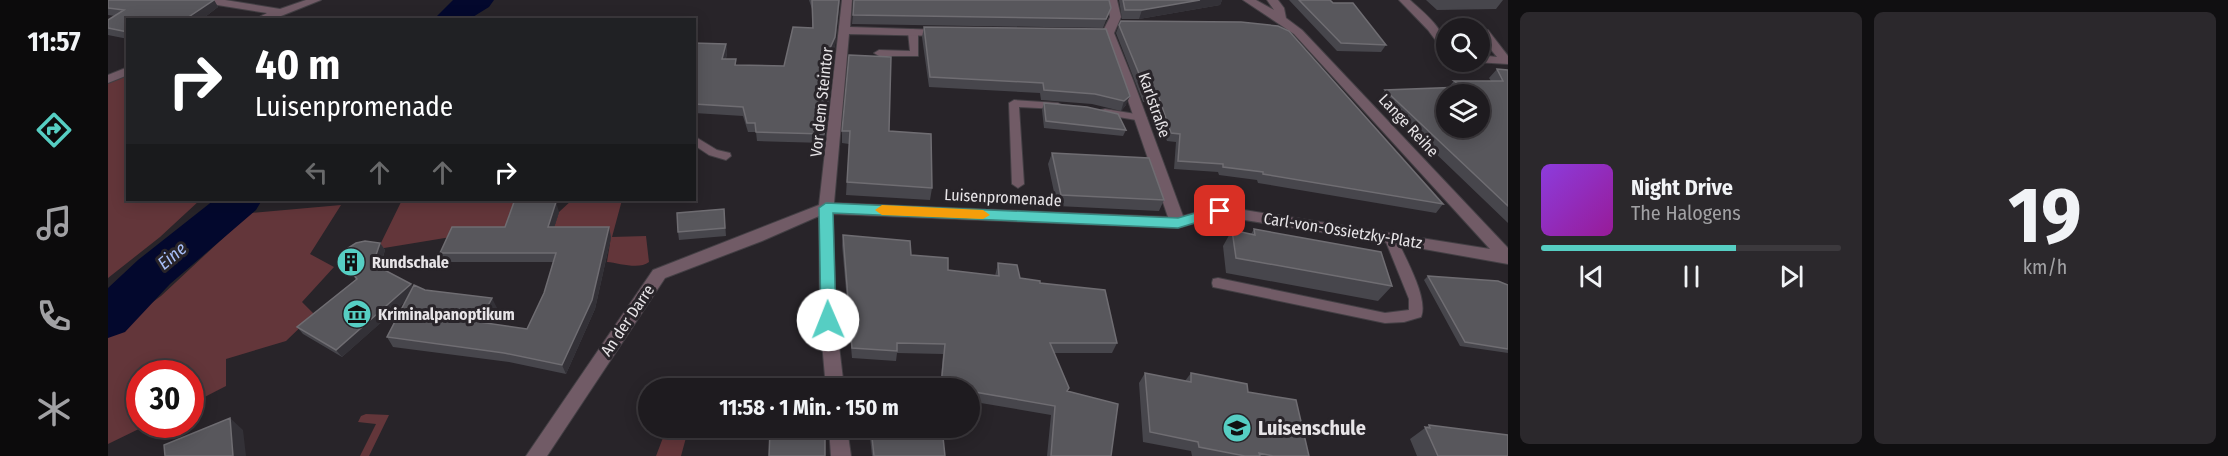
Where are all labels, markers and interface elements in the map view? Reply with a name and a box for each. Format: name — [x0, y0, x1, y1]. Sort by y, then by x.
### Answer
map controls — [1436, 18, 1490, 138]
button: search — [1436, 18, 1490, 72]
text: 11:57 — [28, 26, 80, 58]
text: 40 m — [255, 40, 340, 90]
icon: right — [156, 42, 234, 120]
street label: Vor dem Steintor — [806, 46, 837, 158]
street label: Karlstraße — [1135, 70, 1175, 140]
button: layers — [1436, 84, 1490, 138]
street label: Lange Reihe — [1375, 90, 1443, 161]
text: Luisenpromenade — [255, 91, 453, 123]
icon: directions — [33, 109, 75, 151]
icon: left — [300, 156, 333, 189]
icon: ahead — [363, 156, 396, 189]
icon: ahead — [426, 156, 459, 189]
icon: right — [489, 156, 522, 189]
text: 19 — [2008, 169, 2082, 263]
text: Night Drive — [1631, 174, 1733, 201]
street label: Luisenpromenade — [944, 185, 1062, 210]
pin — [1194, 185, 1245, 236]
icon: arrive — [1203, 194, 1236, 227]
text: The Halogens — [1631, 201, 1741, 225]
icon: music — [33, 202, 75, 244]
street label: Carl-von-Ossietzky-Platz — [1262, 209, 1423, 252]
water label: Eine — [153, 237, 191, 274]
building icon: Rundschale — [335, 246, 367, 278]
place label: Rundschale — [372, 253, 449, 272]
text: km/h — [2023, 255, 2067, 279]
icon: previous — [1575, 260, 1608, 293]
icon: pause — [1675, 260, 1708, 293]
icon: next — [1775, 260, 1808, 293]
street label: An der Darre — [597, 281, 658, 360]
position arrow — [796, 288, 860, 352]
icon: phone — [33, 295, 75, 337]
museum icon: Kriminalpanoptikum — [341, 298, 373, 330]
place label: Kriminalpanoptikum — [378, 305, 515, 324]
speed limit sign: 30 — [126, 360, 204, 438]
icon: climate — [33, 388, 75, 430]
text: 11:58 · 1 Min. · 150 m — [719, 394, 899, 421]
school or university icon: Luisenschule — [1221, 412, 1253, 444]
place label: Luisenschule — [1258, 416, 1366, 440]

